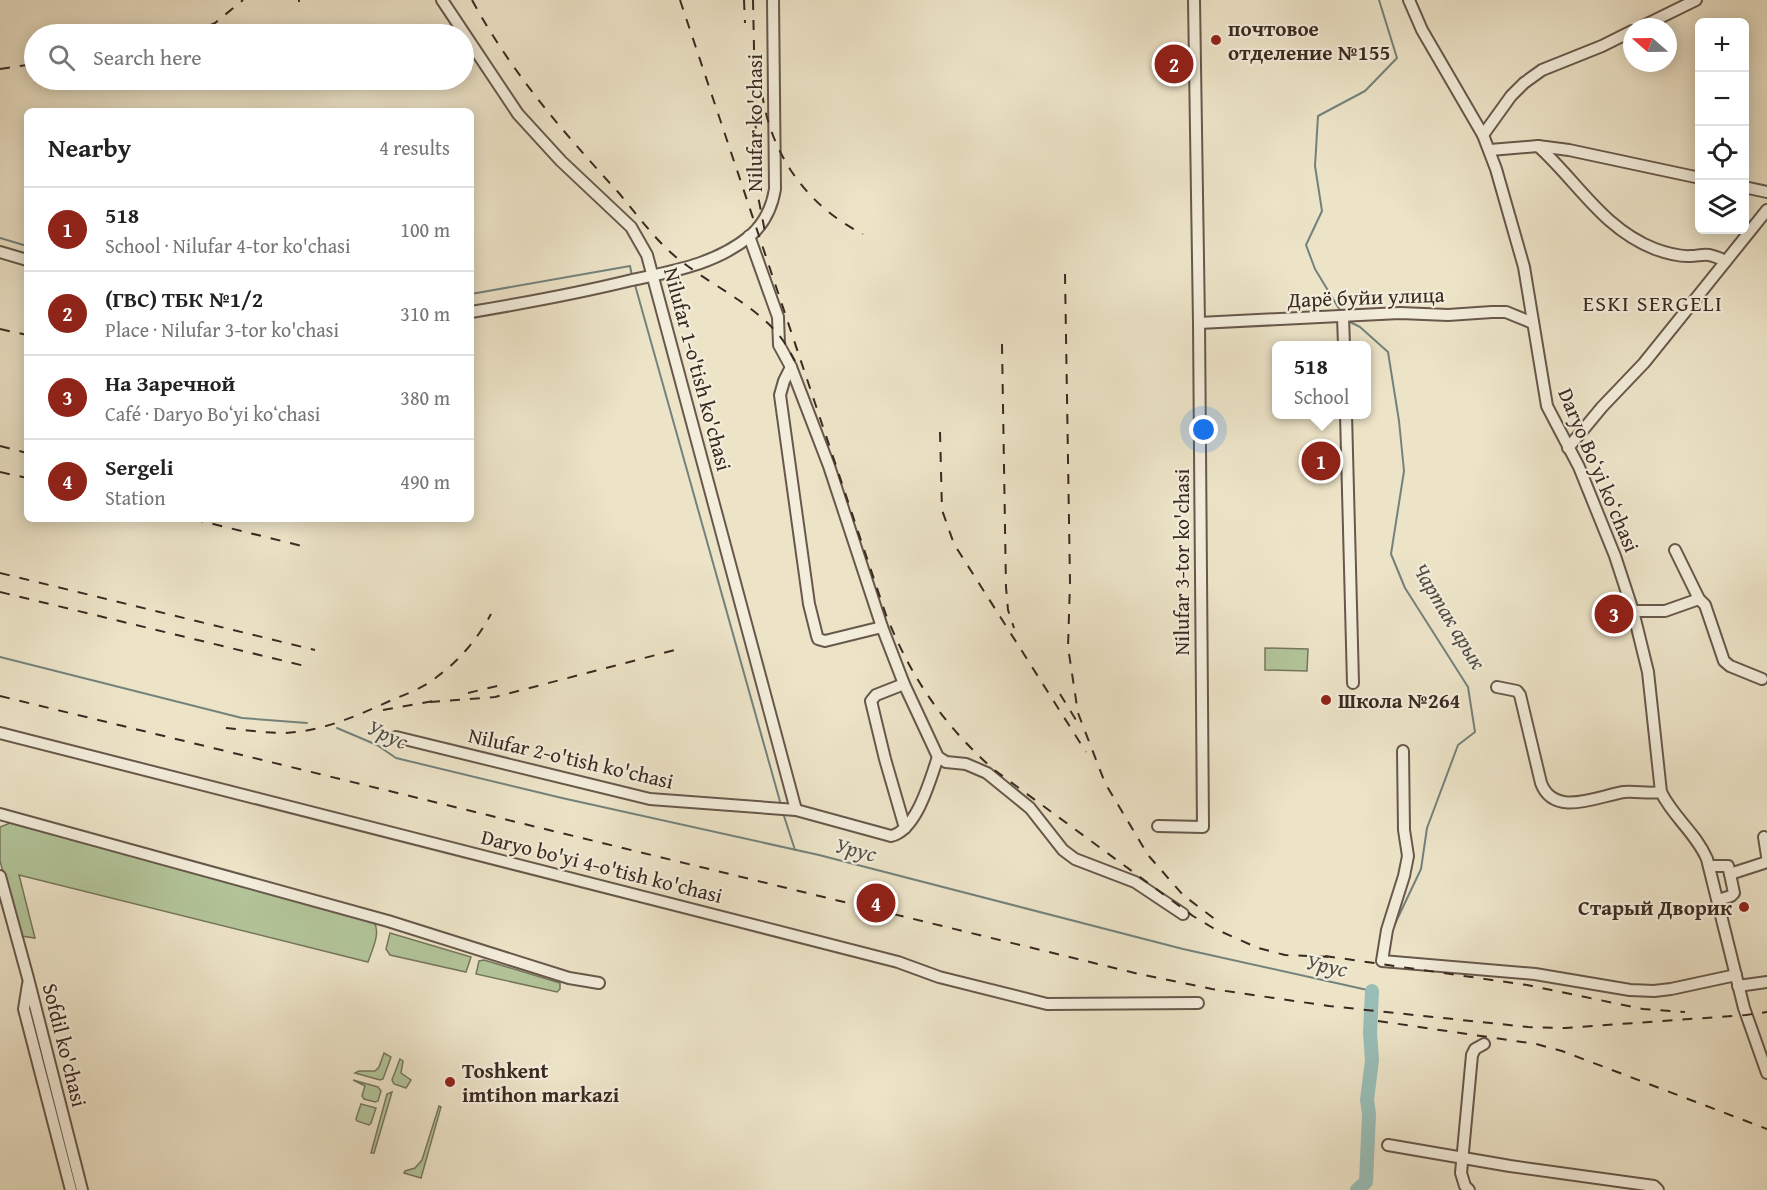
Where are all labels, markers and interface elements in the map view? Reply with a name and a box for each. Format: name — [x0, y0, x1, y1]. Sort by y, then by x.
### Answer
place label: почтовое отделение №155 — [1228, 13, 1390, 68]
north arrow — [1623, 18, 1677, 72]
map controls — [1695, 18, 1749, 234]
button: + — [1695, 18, 1749, 72]
search box — [24, 24, 474, 90]
marker: почтовое отделение №155 — [1209, 33, 1223, 47]
icon: search — [45, 41, 78, 74]
text: Search here — [93, 41, 202, 73]
pin: 2 — [1154, 42, 1194, 86]
street label: Nilufar ko'chasi — [739, 54, 770, 192]
button: − — [1695, 72, 1749, 126]
button: locate — [1695, 126, 1749, 180]
text: Nearby — [48, 128, 131, 167]
text: 4 results — [379, 133, 450, 162]
button: layers — [1695, 180, 1749, 234]
text: 518 — [105, 199, 139, 231]
text: 1 — [62, 215, 73, 244]
text: 100 m — [400, 215, 450, 244]
text: School · Nilufar 4-tor ko'chasi — [105, 231, 351, 260]
street label: Nilufar 1-o'tish ko'chasi — [656, 264, 740, 474]
street label: Дарё буйи улица — [1286, 279, 1445, 315]
text: (ГВС) ТБК №1/2 — [105, 283, 263, 315]
district label: ESKI SERGELI — [1583, 287, 1723, 319]
text: 2 — [62, 299, 73, 328]
text: 310 m — [400, 299, 450, 328]
text: Place · Nilufar 3-tor ko'chasi — [105, 315, 339, 344]
popup — [1272, 341, 1371, 419]
text: 518 — [1294, 350, 1328, 382]
text: На Заречной — [105, 367, 235, 399]
text: School — [1294, 382, 1349, 411]
text: 3 — [62, 383, 73, 412]
text: 380 m — [400, 383, 450, 412]
street label: Daryo Boʻyi koʻchasi — [1550, 383, 1648, 557]
text: Café · Daryo Boʻyi koʻchasi — [105, 399, 320, 428]
your location — [1189, 415, 1218, 444]
pin: 1 — [1302, 438, 1340, 484]
text: Sergeli — [105, 451, 174, 483]
text: 4 — [62, 467, 73, 496]
text: 490 m — [400, 467, 450, 496]
street label: Nilufar 3-tor ko'chasi — [1166, 468, 1197, 655]
text: Station — [105, 483, 165, 512]
water label: Чартак арык — [1405, 556, 1495, 676]
pin: 3 — [1594, 592, 1634, 636]
place label: Школа №264 — [1338, 685, 1461, 716]
marker: Школа №264 — [1319, 693, 1333, 707]
water label: Урус — [362, 711, 415, 758]
street label: Nilufar 2-o'tish ko'chasi — [465, 719, 677, 797]
street label: Daryo bo'yi 4-o'tish ko'chasi — [478, 821, 726, 911]
water label: Урус — [832, 828, 881, 870]
pin: 4 — [856, 880, 896, 926]
place label: Старый Дворик — [1578, 892, 1733, 923]
marker: Старый Дворик — [1737, 900, 1751, 914]
water label: Урус — [1303, 945, 1352, 985]
street label: Sofdil ko'chasi — [35, 980, 95, 1110]
place label: Toshkent imtihon markazi — [462, 1055, 620, 1110]
marker: Toshkent imtihon markazi — [443, 1075, 457, 1089]

